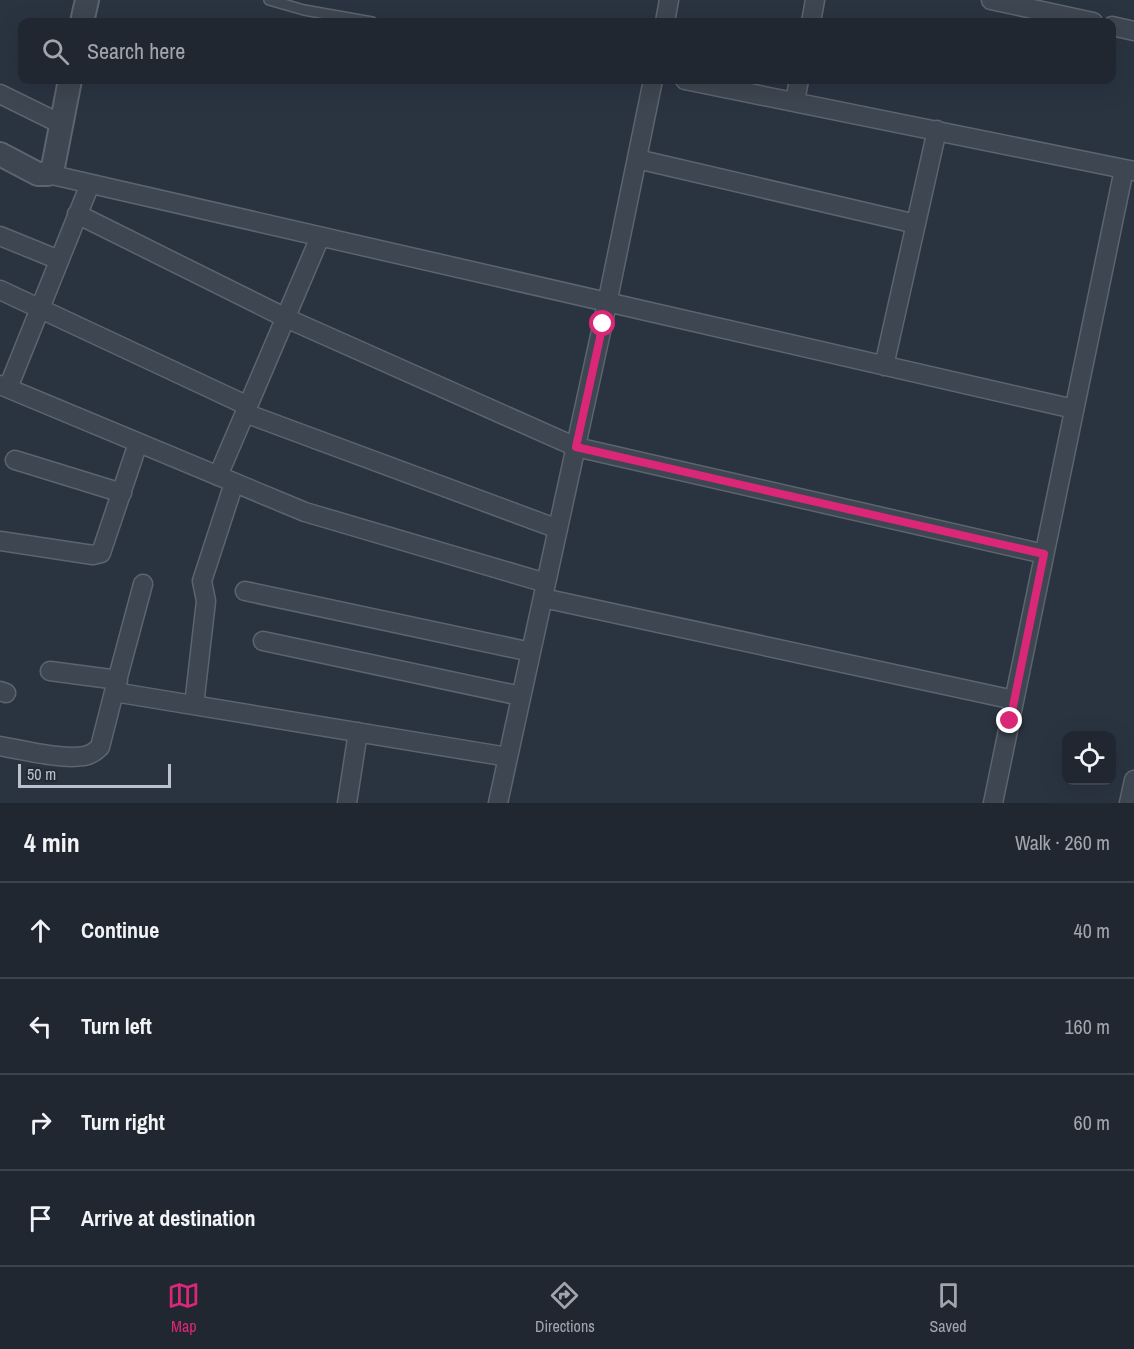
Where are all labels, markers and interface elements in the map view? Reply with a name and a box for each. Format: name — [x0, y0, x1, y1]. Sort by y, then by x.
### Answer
search box — [18, 18, 1116, 84]
icon: search — [39, 35, 72, 68]
text: Search here — [87, 36, 185, 66]
route start — [589, 310, 615, 336]
route end — [996, 707, 1022, 733]
map controls — [1062, 731, 1116, 785]
button: locate — [1062, 731, 1116, 785]
scale bar — [18, 761, 171, 788]
text: 50 m — [27, 763, 56, 785]
text: 4 min — [24, 825, 80, 860]
text: Walk · 260 m — [1015, 829, 1110, 856]
icon: ahead — [24, 914, 57, 947]
text: Continue — [81, 915, 159, 945]
text: 40 m — [1074, 917, 1110, 944]
icon: left — [24, 1010, 57, 1043]
text: Turn left — [81, 1011, 152, 1041]
text: 160 m — [1064, 1013, 1110, 1040]
icon: right — [24, 1106, 57, 1139]
text: Turn right — [81, 1107, 165, 1137]
text: 60 m — [1074, 1109, 1110, 1136]
icon: arrive — [24, 1202, 57, 1235]
text: Arrive at destination — [81, 1203, 255, 1233]
tab: Map — [167, 1279, 200, 1337]
tab: Directions — [535, 1279, 595, 1337]
tab: Saved — [929, 1279, 967, 1337]

